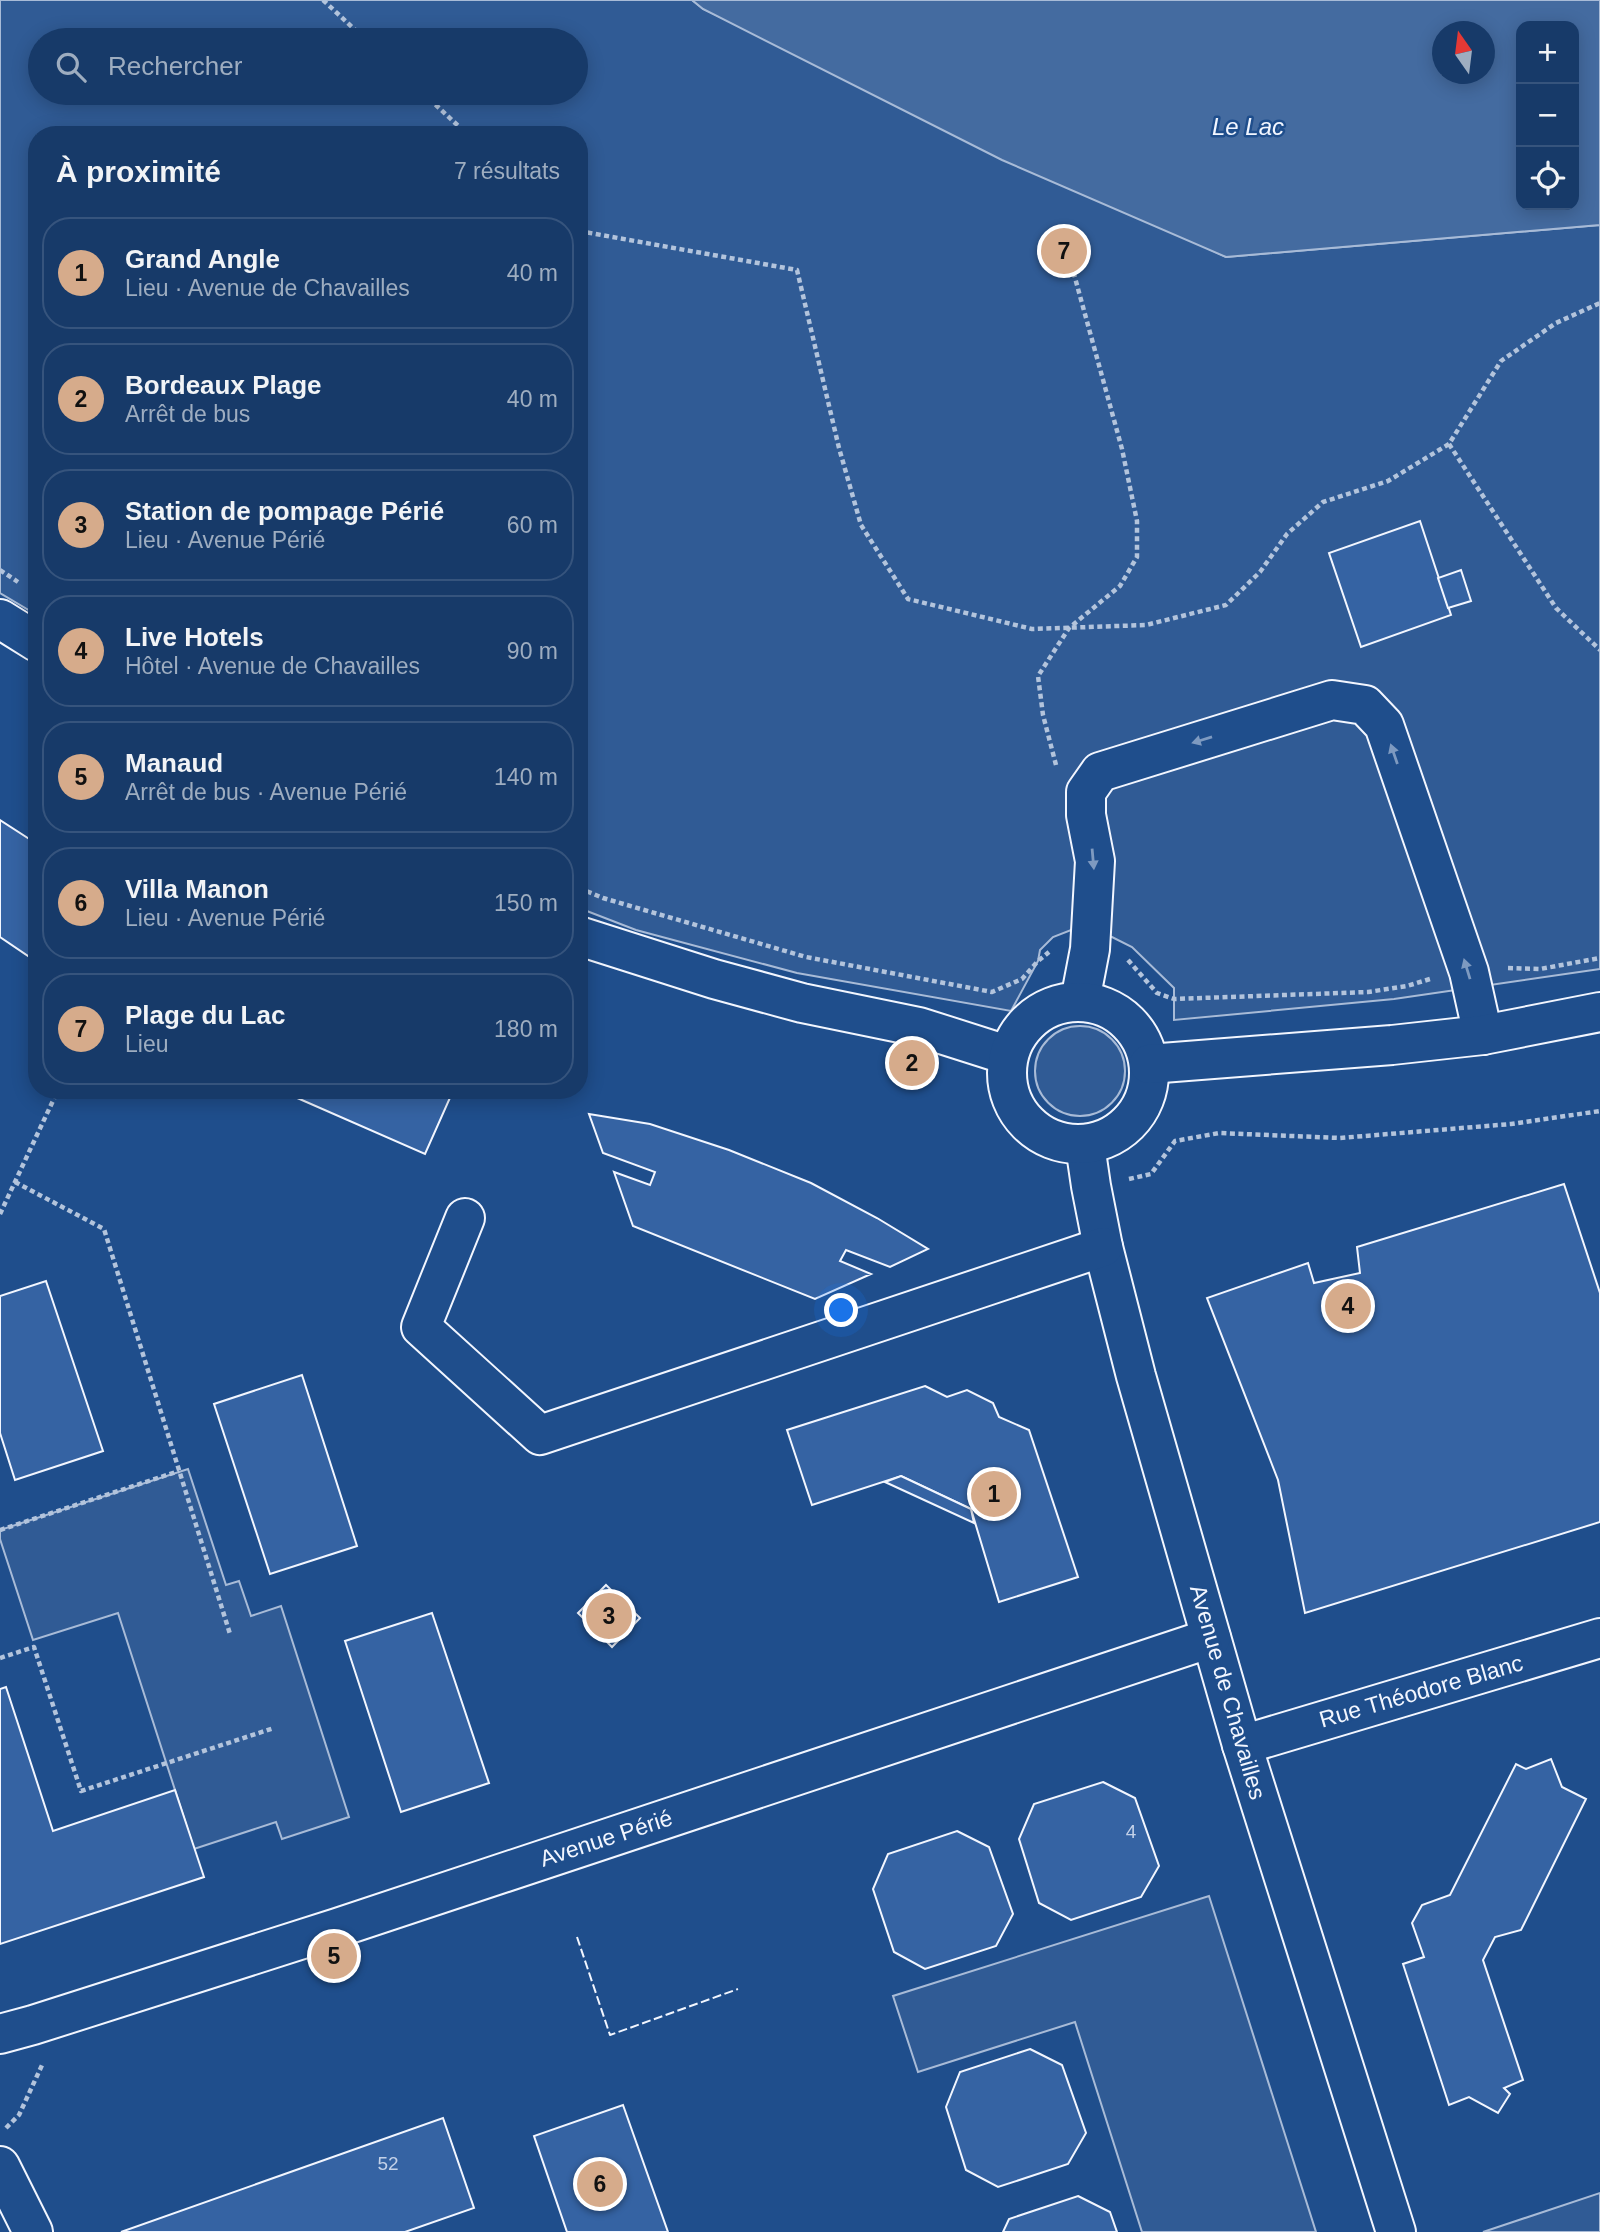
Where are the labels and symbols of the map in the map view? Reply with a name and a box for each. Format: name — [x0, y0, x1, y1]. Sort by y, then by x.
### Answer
north arrow — [1432, 21, 1495, 84]
water label: Le Lac — [1212, 113, 1284, 140]
pin: 7 — [1041, 225, 1087, 277]
one-way arrow — [1191, 736, 1212, 746]
one-way arrow — [1388, 743, 1399, 764]
one-way arrow — [1088, 848, 1099, 870]
one-way arrow — [1462, 958, 1472, 979]
pin: 2 — [889, 1037, 935, 1089]
pin: 4 — [1325, 1280, 1371, 1332]
your location — [824, 1293, 858, 1327]
pin: 1 — [971, 1468, 1017, 1520]
street label: Avenue de Chavailles — [1185, 1582, 1271, 1802]
pin: 3 — [586, 1590, 632, 1642]
street label: Rue Théodore Blanc — [1316, 1649, 1526, 1733]
street label: Avenue Périé — [537, 1804, 675, 1872]
house number: 4 — [1126, 1821, 1137, 1842]
pin: 5 — [311, 1930, 357, 1982]
house number: 52 — [377, 2153, 399, 2174]
pin: 6 — [577, 2158, 623, 2210]

